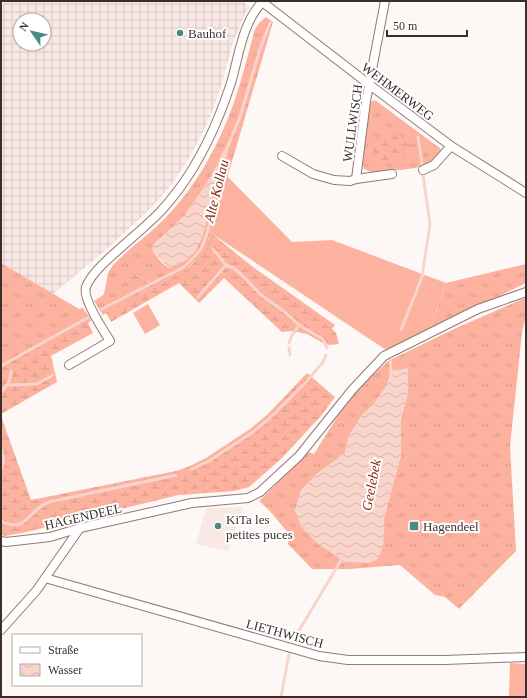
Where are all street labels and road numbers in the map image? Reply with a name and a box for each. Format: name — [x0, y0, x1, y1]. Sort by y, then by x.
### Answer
street label: WEHMERWEG — [359, 59, 437, 123]
street label: WULLWISCH — [340, 83, 365, 163]
street label: HAGENDEEL — [43, 500, 123, 533]
street label: LIETHWISCH — [245, 616, 325, 651]

